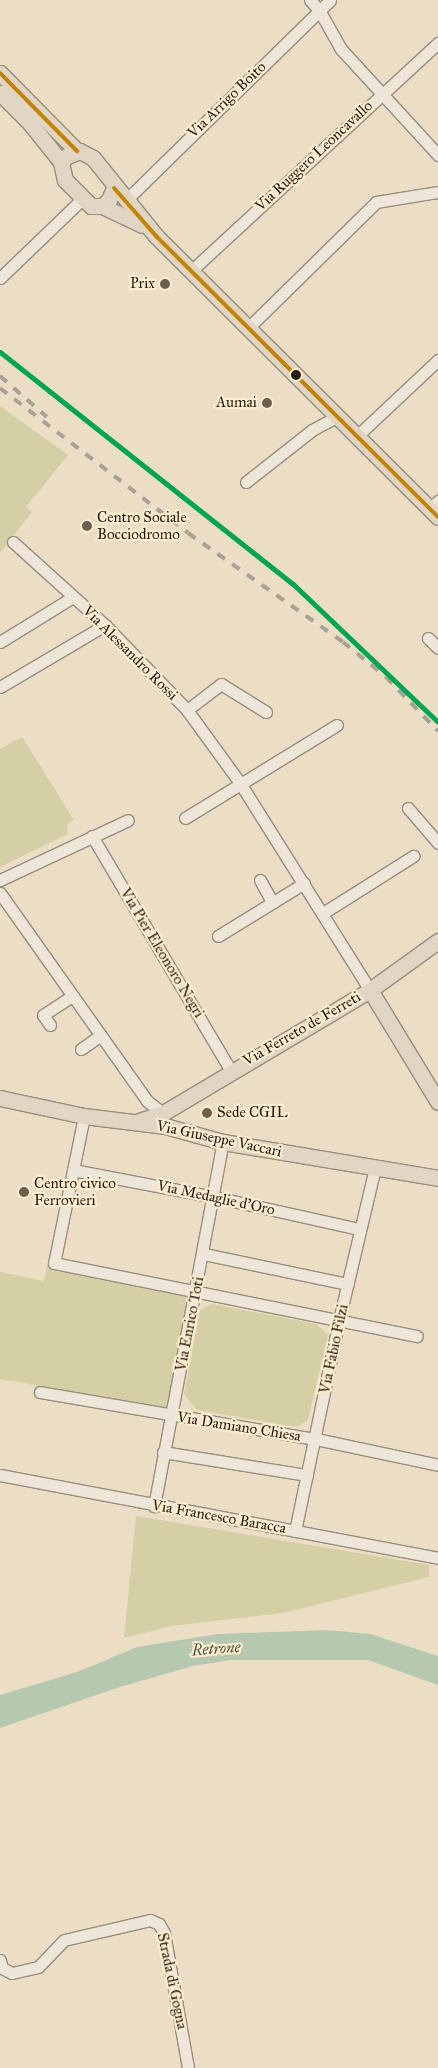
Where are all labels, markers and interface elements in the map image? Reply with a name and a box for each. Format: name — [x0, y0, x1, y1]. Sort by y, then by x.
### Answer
street label: Via Arrigo Boito — [184, 58, 270, 142]
street label: Via Ruggero Leoncavallo — [252, 97, 376, 215]
place label: Prix — [130, 275, 155, 293]
marker: Prix — [159, 278, 171, 290]
unlabelled marker — [291, 370, 301, 380]
place label: Aumai — [216, 394, 257, 412]
marker: Aumai — [261, 397, 273, 409]
place label: Centro Sociale Bocciodromo — [97, 508, 187, 543]
marker: Centro Sociale Bocciodromo — [81, 520, 93, 532]
street label: Via Alessandro Rossi — [79, 602, 181, 704]
street label: Via Pier Eleonoro Negri — [116, 885, 208, 1021]
street label: Via Ferreto de Ferreti — [240, 988, 364, 1070]
place label: Sede CGIL — [217, 1104, 288, 1122]
marker: Sede CGIL — [201, 1107, 213, 1119]
street label: Via Giuseppe Vaccari — [155, 1117, 283, 1161]
place label: Centro civico Ferrovieri — [34, 1174, 116, 1209]
street label: Via Medaglie d'Oro — [155, 1177, 277, 1219]
marker: Centro civico Ferrovieri — [18, 1186, 30, 1198]
street label: Via Enrico Toti — [172, 1275, 208, 1373]
street label: Via Fabio Filzi — [316, 1303, 352, 1395]
street label: Via Damiano Chiesa — [176, 1408, 302, 1446]
street label: Via Francesco Baracca — [150, 1496, 288, 1538]
water label: Retrone — [191, 1638, 241, 1660]
street label: Strada di Gogna — [153, 1931, 191, 2031]

